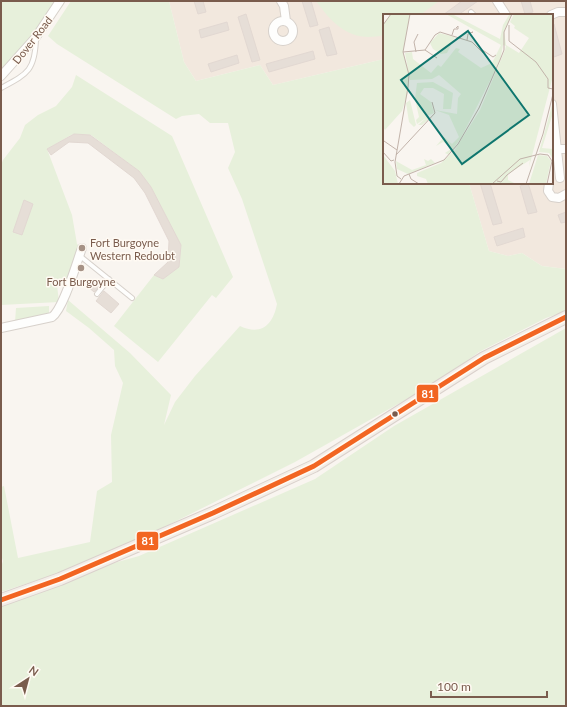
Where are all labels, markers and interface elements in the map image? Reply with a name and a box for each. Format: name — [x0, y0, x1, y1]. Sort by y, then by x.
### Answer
street label: Dover Road — [9, 14, 55, 66]
inset map — [383, 14, 553, 184]
place label: Fort Burgoyne Western Redoubt — [90, 236, 175, 262]
marker: Fort Burgoyne Western Redoubt — [77, 243, 87, 253]
marker: Fort Burgoyne — [76, 263, 86, 273]
place label: Fort Burgoyne — [46, 275, 116, 288]
line badge: 81 — [416, 384, 439, 403]
text: 81 — [422, 387, 434, 400]
unlabelled marker — [390, 409, 400, 419]
line badge: 81 — [136, 531, 159, 551]
text: 81 — [142, 534, 154, 547]
north arrow — [8, 659, 48, 699]
text: N — [27, 663, 41, 678]
scale bar — [431, 673, 547, 699]
text: 100 m — [437, 679, 471, 694]

